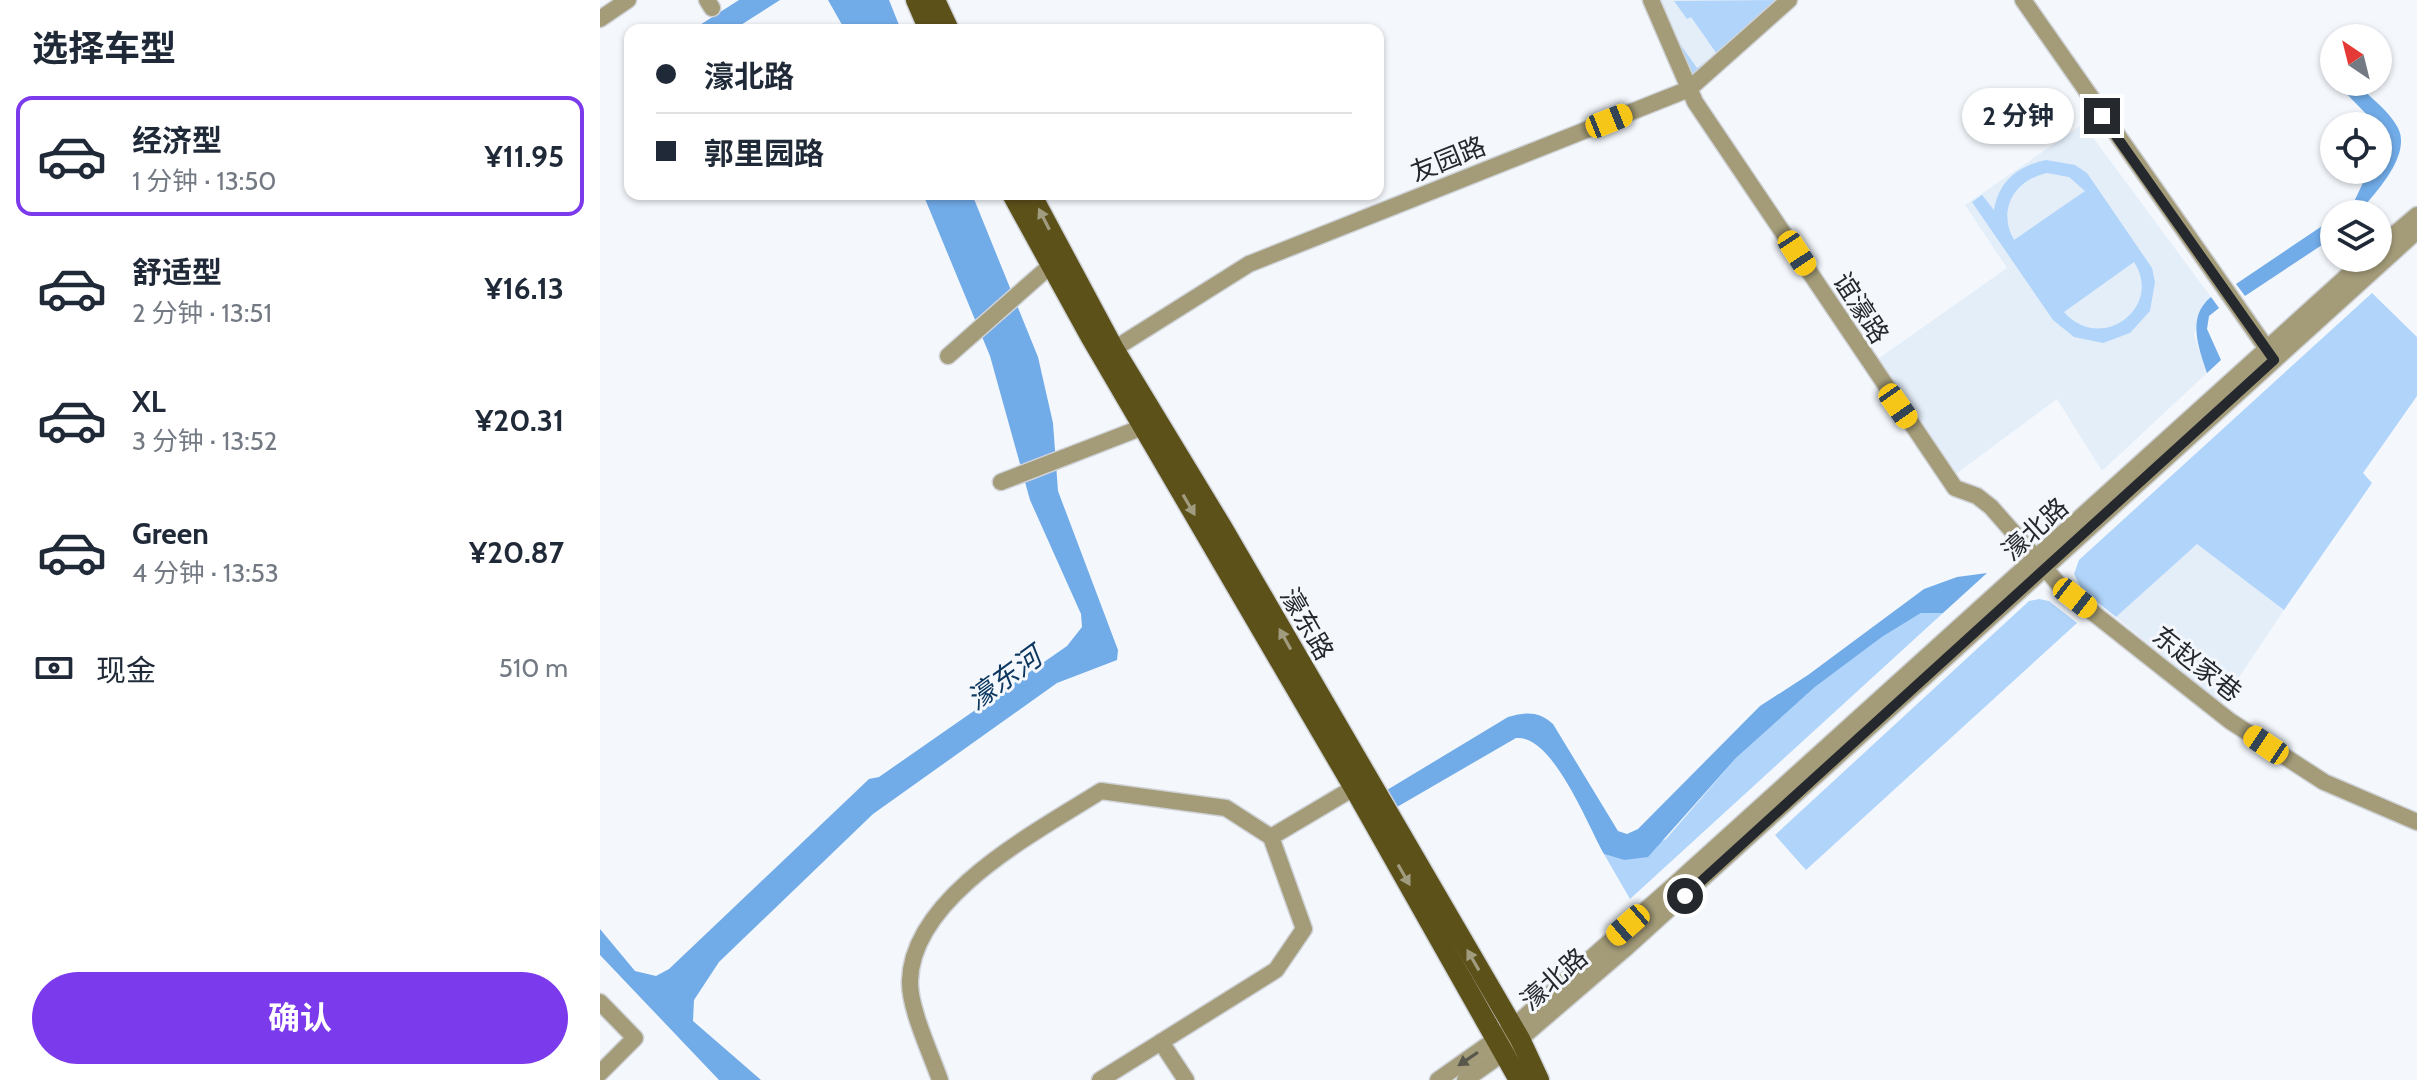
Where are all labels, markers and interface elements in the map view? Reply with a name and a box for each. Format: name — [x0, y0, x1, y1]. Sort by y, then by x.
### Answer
north arrow — [2320, 24, 2392, 96]
map controls — [2320, 24, 2392, 272]
text: 选择车型 — [32, 26, 176, 70]
text: 濠北路 — [704, 58, 794, 95]
callout: 2 分钟 — [1962, 88, 2074, 144]
route end — [2084, 98, 2120, 134]
text: 2 分钟 — [1982, 100, 2054, 132]
car — [1582, 101, 1636, 141]
button: locate — [2320, 112, 2392, 184]
icon: car — [36, 120, 108, 192]
text: 经济型 — [132, 122, 222, 159]
street label: 友园路 — [1406, 130, 1490, 188]
text: 郭里园路 — [704, 135, 824, 172]
text: ¥11.95 — [485, 138, 564, 175]
text: 1 分钟 · 13:50 — [132, 165, 276, 197]
button: layers — [2320, 200, 2392, 272]
one-way arrow — [1037, 208, 1050, 231]
car — [1774, 226, 1820, 280]
icon: car — [36, 252, 108, 324]
text: 舒适型 — [132, 254, 222, 291]
street label: 谊濠路 — [1826, 267, 1896, 349]
text: ¥16.13 — [485, 270, 564, 307]
text: 2 分钟 · 13:51 — [132, 297, 272, 329]
car — [1874, 379, 1922, 433]
text: XL — [132, 383, 166, 420]
icon: car — [36, 384, 108, 456]
text: ¥20.31 — [475, 402, 564, 439]
text: 3 分钟 · 13:52 — [132, 425, 277, 457]
street label: 濠北路 — [1995, 491, 2075, 567]
one-way arrow — [1182, 494, 1196, 516]
text: Green — [132, 515, 209, 552]
icon: car — [36, 516, 108, 588]
text: ¥20.87 — [469, 534, 564, 571]
text: 4 分钟 · 13:53 — [132, 557, 279, 589]
car — [2049, 574, 2101, 622]
street label: 濠东路 — [1274, 582, 1340, 666]
street label: 东赵家巷 — [2146, 619, 2248, 709]
one-way arrow — [1278, 628, 1292, 650]
water label: 濠东河 — [960, 637, 1052, 716]
icon: cash — [32, 646, 76, 690]
text: 现金 — [96, 652, 156, 689]
text: 510 m — [499, 652, 568, 684]
car — [2239, 722, 2293, 768]
one-way arrow — [1397, 864, 1411, 886]
route start — [1667, 878, 1703, 914]
car — [1602, 900, 1654, 950]
street label: 濠北路 — [1514, 941, 1594, 1017]
one-way arrow — [1466, 949, 1480, 971]
button: 确认 — [32, 972, 568, 1064]
one-way arrow — [1458, 1051, 1479, 1066]

